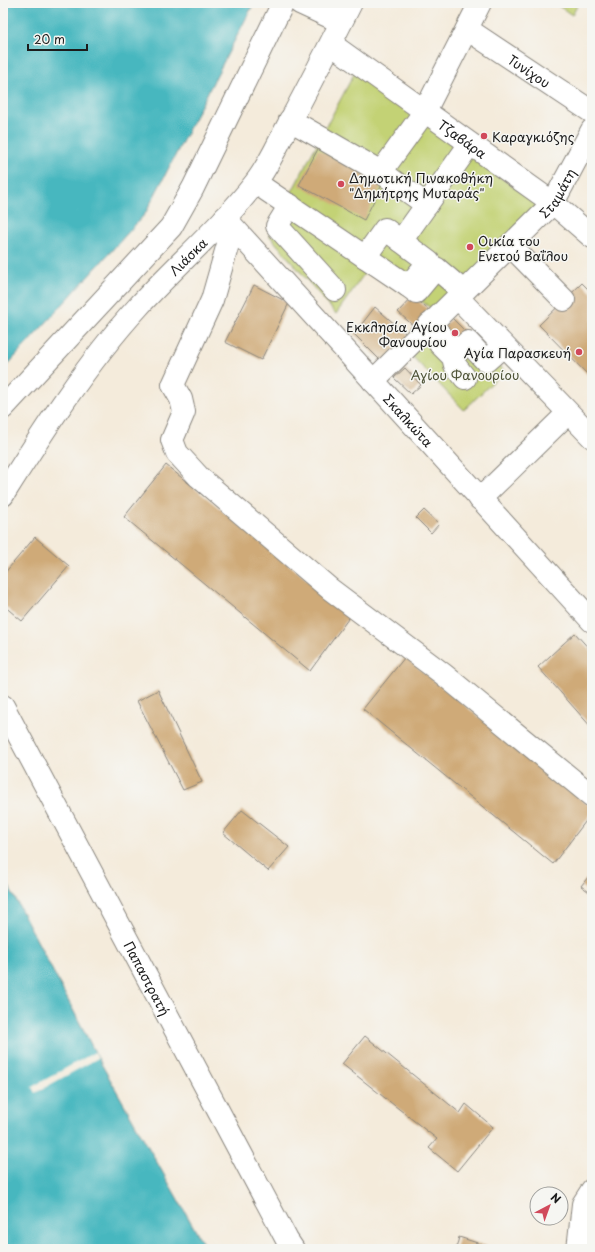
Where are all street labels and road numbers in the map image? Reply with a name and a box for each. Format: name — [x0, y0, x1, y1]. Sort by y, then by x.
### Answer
street label: Τυνίχου — [504, 49, 554, 92]
street label: Τζαβάρα — [434, 114, 491, 163]
street label: Σταμάτη — [534, 165, 579, 221]
street label: Λιάσκα — [164, 232, 211, 279]
street label: Σκαλκώτα — [380, 389, 438, 451]
street label: Παπαστρατή — [120, 937, 175, 1018]

